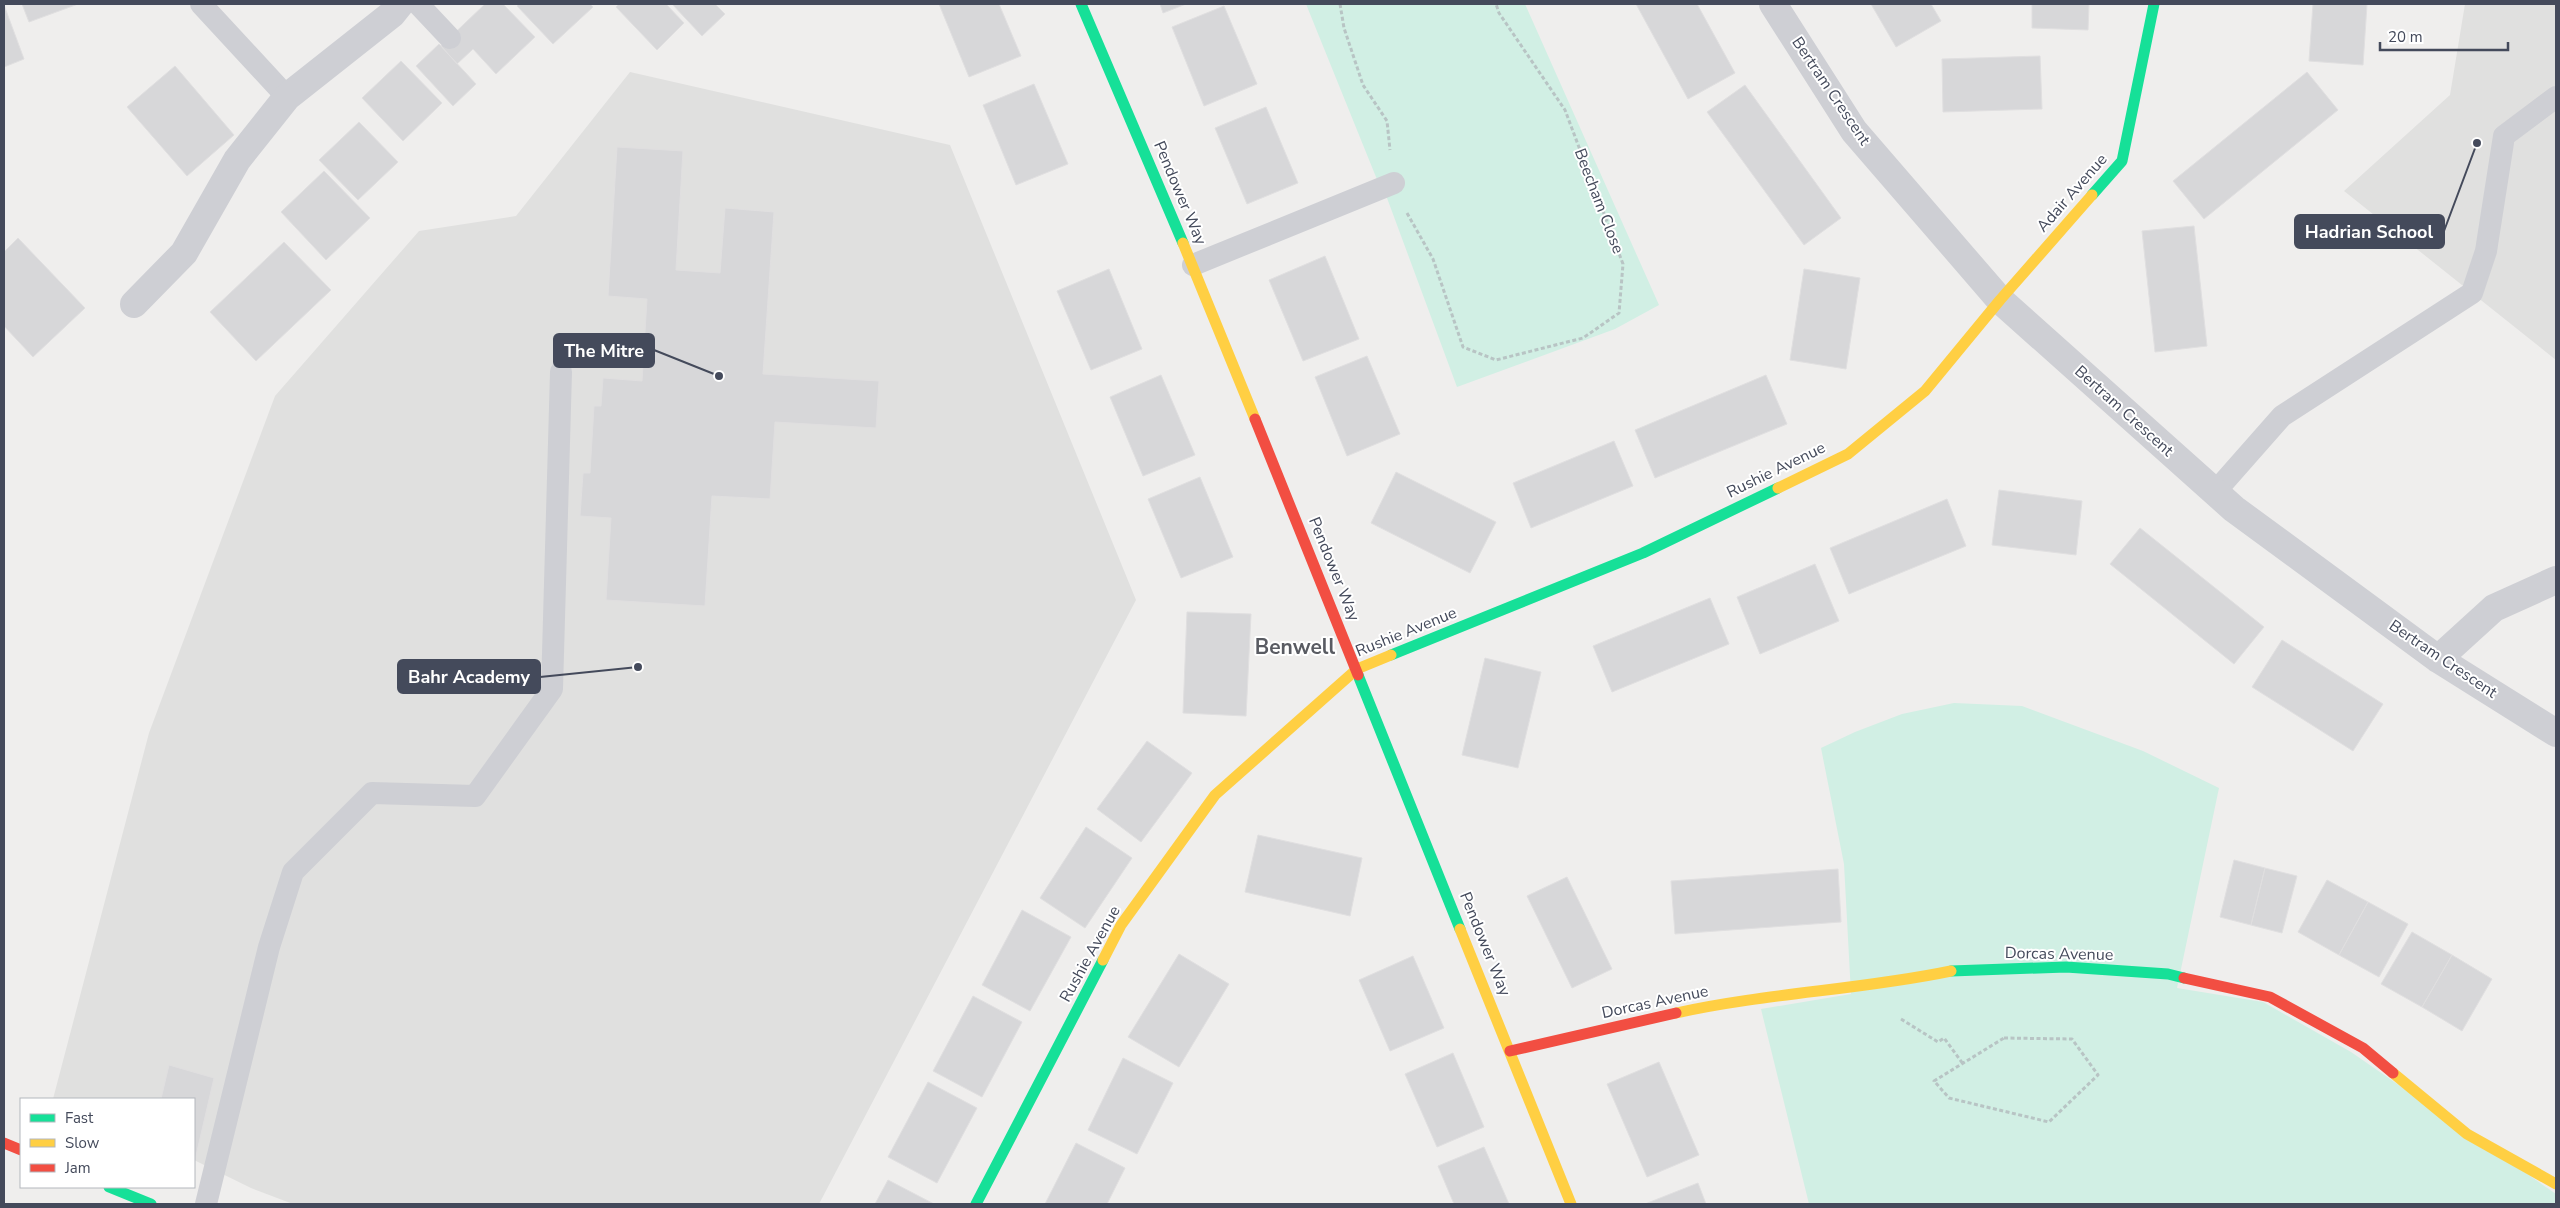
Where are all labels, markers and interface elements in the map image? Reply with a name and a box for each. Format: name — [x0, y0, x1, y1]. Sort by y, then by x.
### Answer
scale bar — [2380, 20, 2508, 52]
text: 20 m — [2388, 27, 2423, 47]
street label: Bertram Crescent — [1787, 33, 1876, 150]
street label: Pendower Way — [1148, 138, 1212, 249]
street label: Beecham Close — [1569, 145, 1629, 257]
street label: Adair Avenue — [2032, 149, 2112, 237]
callout: Hadrian School — [2295, 215, 2444, 248]
text: Hadrian School — [2305, 220, 2433, 244]
callout: The Mitre — [554, 334, 654, 367]
text: The Mitre — [564, 339, 644, 363]
street label: Bertram Crescent — [2070, 361, 2178, 462]
street label: Rushie Avenue — [1723, 437, 1829, 503]
street label: Pendower Way — [1303, 514, 1365, 625]
street label: Rushie Avenue — [1352, 602, 1460, 662]
street label: Bertram Crescent — [2385, 615, 2502, 704]
district label: Benwell — [1255, 633, 1336, 661]
callout: Bahr Academy — [398, 660, 540, 693]
text: Bahr Academy — [408, 665, 531, 689]
street label: Pendower Way — [1454, 889, 1516, 1000]
street label: Rushie Avenue — [1054, 902, 1126, 1006]
street label: Dorcas Avenue — [2005, 942, 2113, 966]
street label: Dorcas Avenue — [1600, 980, 1710, 1024]
legend — [20, 1098, 195, 1188]
text: Fast — [65, 1108, 94, 1128]
text: Slow — [65, 1133, 100, 1153]
text: Jam — [64, 1158, 91, 1178]

